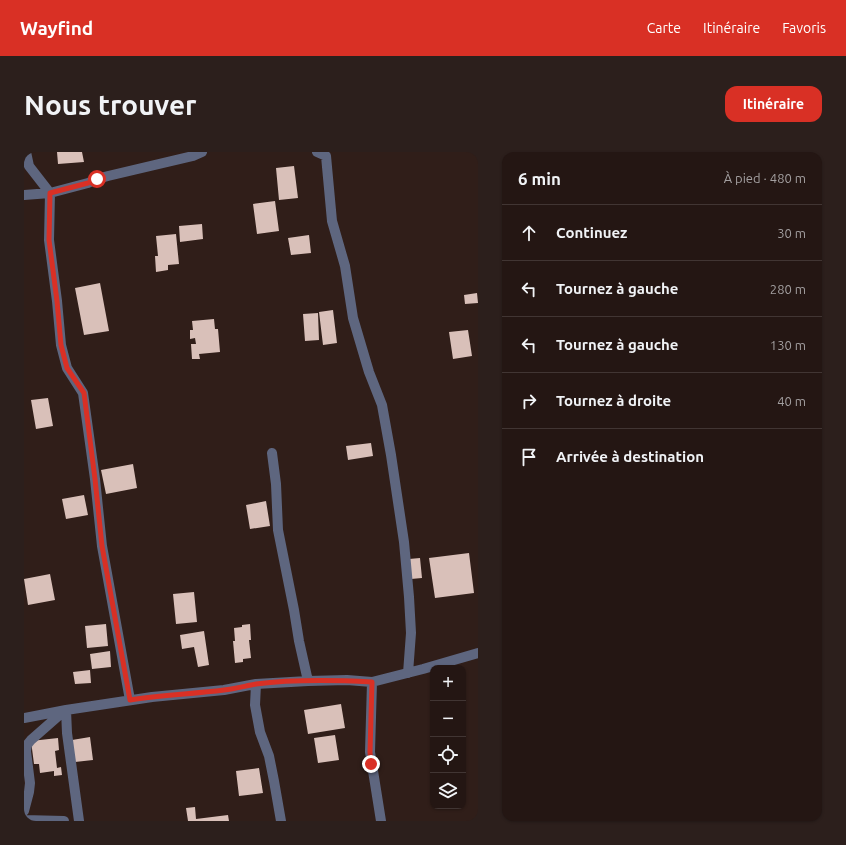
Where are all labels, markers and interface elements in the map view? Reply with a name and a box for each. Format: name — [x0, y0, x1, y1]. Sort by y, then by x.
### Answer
text: Wayfind — [20, 17, 93, 39]
text: Carte — [647, 20, 681, 36]
text: Itinéraire — [703, 20, 760, 36]
text: Favoris — [782, 20, 826, 36]
button: Itinéraire — [725, 86, 822, 122]
text: Nous trouver — [24, 89, 197, 120]
text: 6 min — [518, 169, 561, 188]
route start — [88, 170, 106, 188]
text: À pied · 480 m — [724, 171, 806, 185]
icon: ahead — [518, 222, 540, 244]
text: Continuez — [556, 224, 627, 241]
text: 30 m — [777, 226, 806, 240]
icon: left — [518, 278, 540, 300]
text: Tournez à gauche — [556, 280, 679, 297]
text: 280 m — [770, 282, 806, 296]
icon: left — [518, 334, 540, 356]
text: Tournez à gauche — [556, 336, 679, 353]
text: 130 m — [770, 338, 806, 352]
icon: right — [518, 390, 540, 412]
text: Tournez à droite — [556, 392, 671, 409]
text: 40 m — [777, 394, 806, 408]
icon: arrive — [518, 446, 540, 468]
text: Arrivée à destination — [556, 448, 704, 465]
map controls — [430, 665, 466, 809]
button: + — [430, 665, 466, 701]
button: − — [430, 701, 466, 737]
button: locate — [430, 737, 466, 773]
route end — [362, 755, 380, 773]
button: layers — [430, 773, 466, 809]

